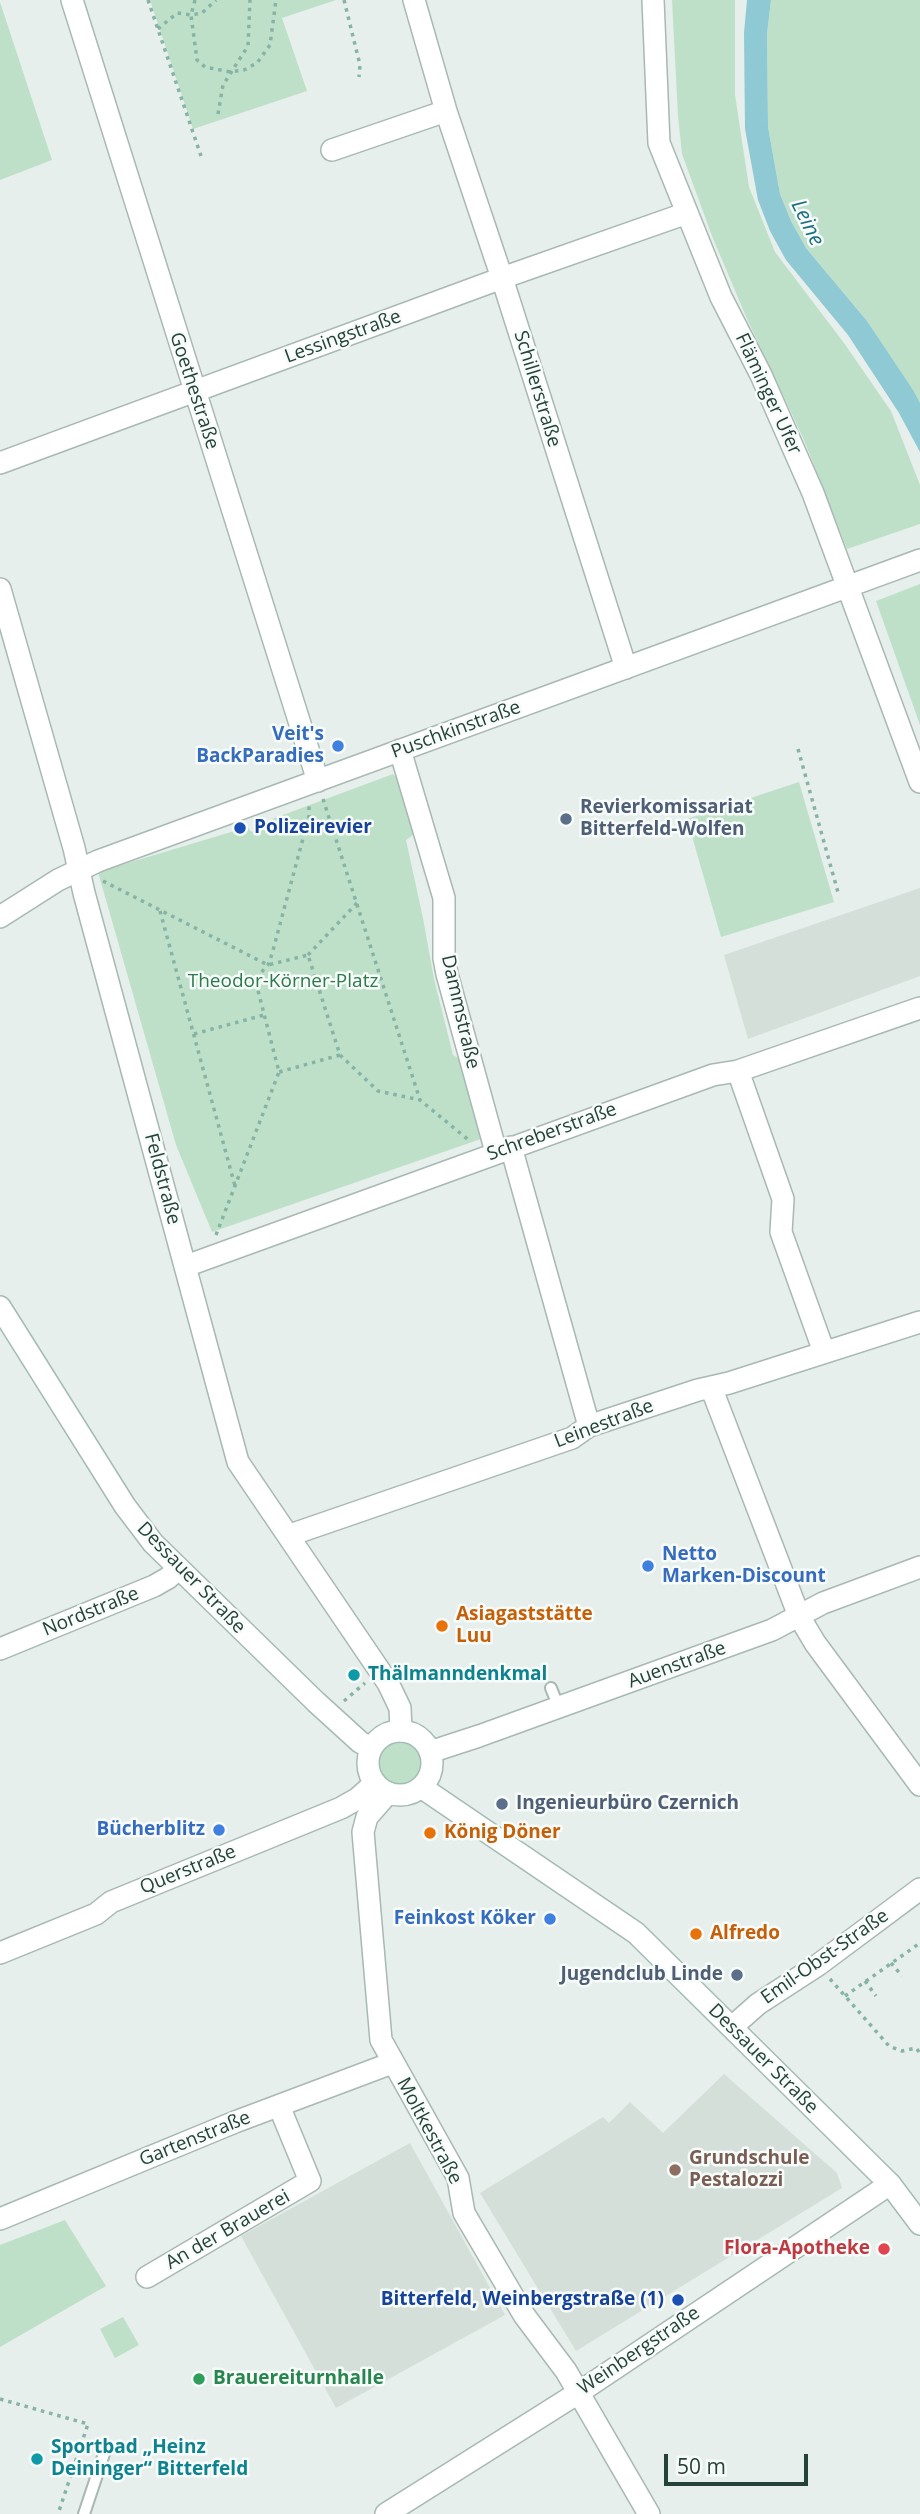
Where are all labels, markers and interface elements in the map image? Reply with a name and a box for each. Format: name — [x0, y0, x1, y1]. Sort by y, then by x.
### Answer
water label: Leine — [785, 196, 829, 250]
street label: Lessingstraße — [282, 305, 404, 369]
street label: Schillerstraße — [508, 328, 566, 450]
street label: Goethestraße — [164, 330, 224, 452]
street label: Fläminger Ufer — [730, 330, 806, 458]
street label: Puschkinstraße — [388, 696, 524, 764]
place label: Veit's BackParadies — [196, 724, 324, 768]
marker: Veit's BackParadies — [330, 738, 346, 754]
place label: Revierkomissariat Bitterfeld-Wolfen — [580, 797, 753, 841]
marker: Revierkomissariat Bitterfeld-Wolfen — [558, 811, 574, 827]
place label: Polizeirevier — [254, 817, 372, 839]
marker: Polizeirevier — [232, 820, 248, 836]
street label: Dammstraße — [436, 953, 484, 1071]
park label: Theodor-Körner-Platz — [188, 971, 378, 993]
street label: Schreberstraße — [484, 1098, 620, 1166]
street label: Feldstraße — [139, 1131, 185, 1227]
street label: Leinestraße — [551, 1395, 657, 1453]
street label: Dessauer Straße — [132, 1518, 250, 1638]
place label: Netto Marken-Discount — [662, 1544, 826, 1588]
marker: Netto Marken-Discount — [640, 1558, 656, 1574]
street label: Nordstraße — [40, 1582, 142, 1642]
place label: Asiagaststätte Luu — [456, 1604, 593, 1648]
marker: Asiagaststätte Luu — [434, 1618, 450, 1634]
street label: Auenstraße — [625, 1637, 729, 1693]
place label: Thälmanndenkmal — [368, 1664, 547, 1686]
marker: Thälmanndenkmal — [346, 1667, 362, 1683]
place label: Ingenieurbüro Czernich — [516, 1793, 739, 1815]
marker: Ingenieurbüro Czernich — [494, 1796, 510, 1812]
place label: Bücherblitz — [97, 1819, 205, 1841]
marker: Bücherblitz — [211, 1822, 227, 1838]
place label: König Döner — [444, 1822, 561, 1844]
marker: König Döner — [422, 1825, 438, 1841]
street label: Querstraße — [137, 1840, 239, 1900]
street label: Emil-Obst-Straße — [757, 1905, 893, 2009]
place label: Feinkost Köker — [394, 1908, 536, 1930]
marker: Feinkost Köker — [542, 1911, 558, 1927]
place label: Alfredo — [710, 1923, 780, 1945]
marker: Alfredo — [688, 1926, 704, 1942]
place label: Jugendclub Linde — [560, 1964, 723, 1986]
marker: Jugendclub Linde — [729, 1967, 745, 1983]
street label: Dessauer Straße — [703, 1999, 823, 2119]
street label: Moltkestraße — [391, 2074, 467, 2188]
street label: Gartenstraße — [136, 2106, 254, 2172]
place label: Grundschule Pestalozzi — [689, 2148, 810, 2192]
marker: Grundschule Pestalozzi — [667, 2162, 683, 2178]
street label: An der Brauerei — [162, 2185, 294, 2275]
place label: Flora-Apotheke — [724, 2238, 870, 2260]
marker: Flora-Apotheke — [876, 2241, 892, 2257]
place label: Bitterfeld, Weinbergstraße (1) — [381, 2289, 664, 2311]
marker: Bitterfeld, Weinbergstraße (1) — [670, 2292, 686, 2308]
street label: Weinbergstraße — [574, 2302, 704, 2400]
place label: Brauereiturnhalle — [213, 2368, 384, 2390]
marker: Brauereiturnhalle — [191, 2371, 207, 2387]
place label: Sportbad „Heinz Deininger“ Bitterfeld — [51, 2437, 248, 2481]
scale bar — [668, 2440, 811, 2484]
marker: Sportbad „Heinz Deininger“ Bitterfeld — [29, 2451, 45, 2467]
text: 50 m — [677, 2452, 726, 2480]

